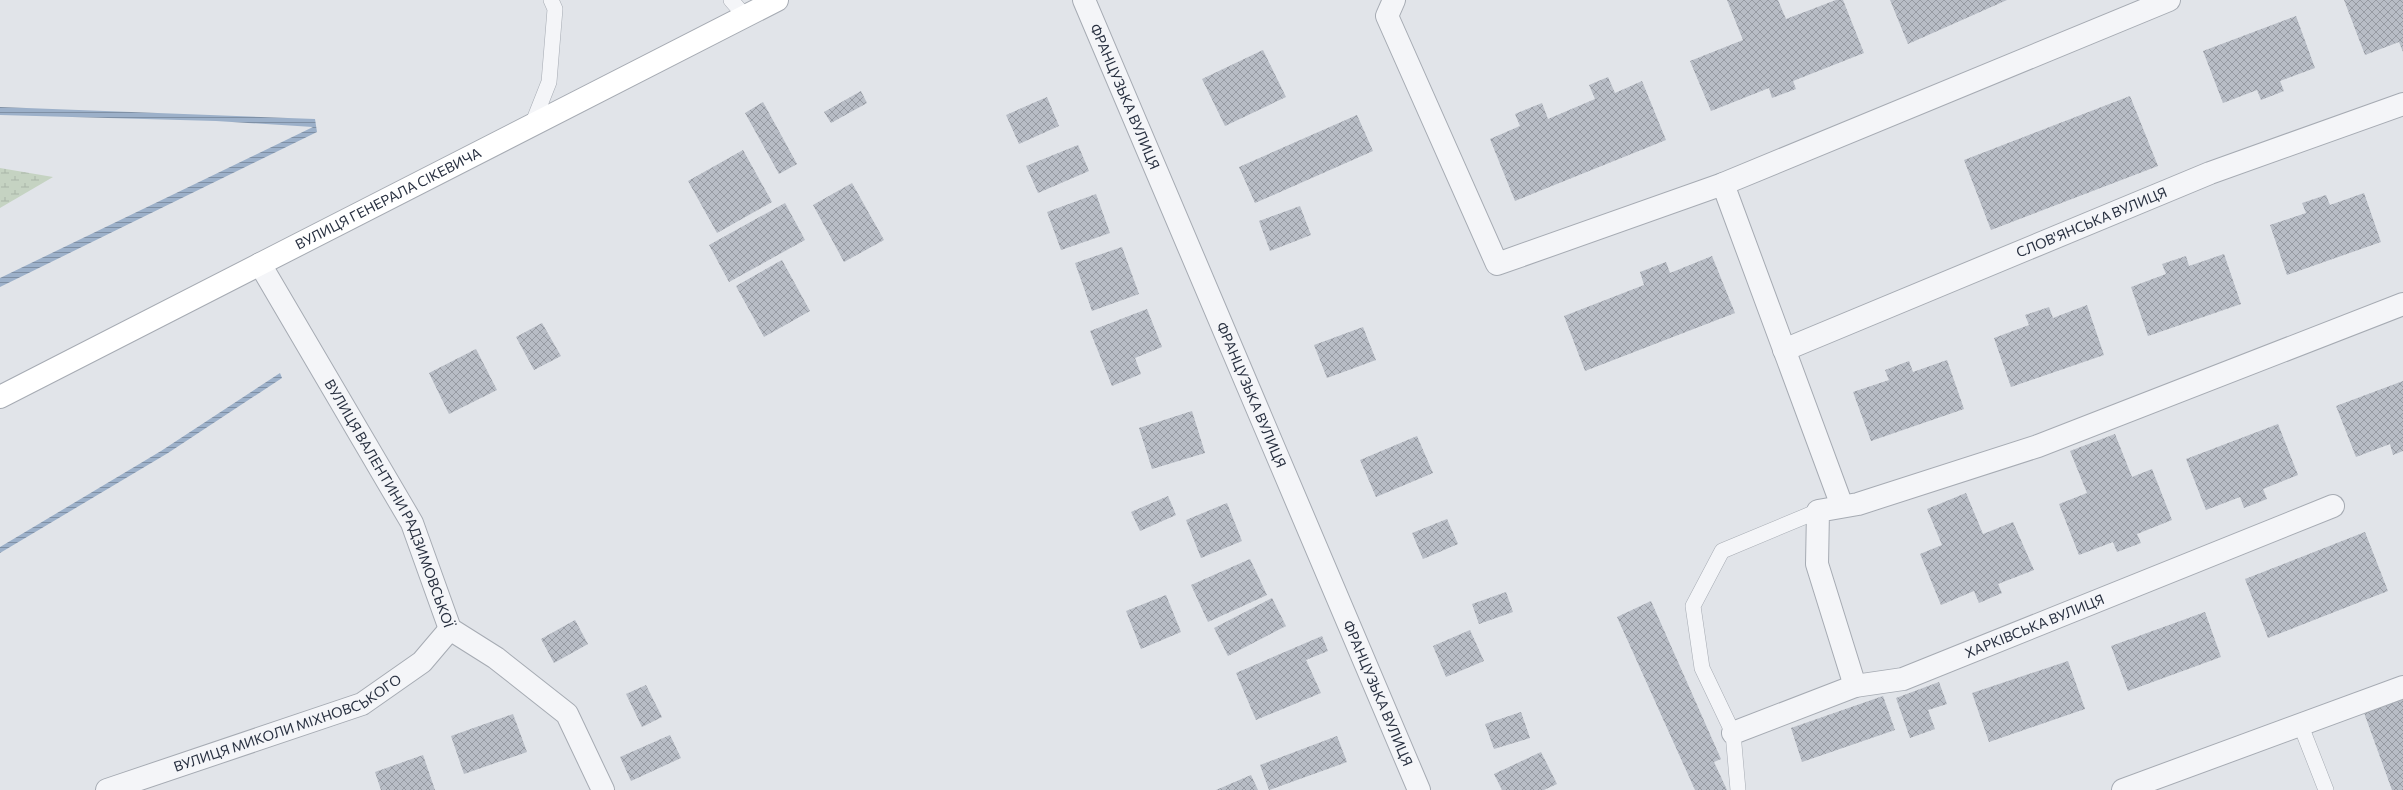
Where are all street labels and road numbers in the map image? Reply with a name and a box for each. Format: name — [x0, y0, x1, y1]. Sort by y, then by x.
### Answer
street label: ФРАНЦУЗЬКА ВУЛИЦЯ — [1087, 21, 1164, 172]
street label: ВУЛИЦЯ ГЕНЕРАЛА СІКЕВИЧА — [292, 143, 484, 253]
street label: СЛОВ'ЯНСЬКА ВУЛИЦЯ — [2013, 183, 2169, 261]
street label: ФРАНЦУЗЬКА ВУЛИЦЯ — [1214, 319, 1290, 470]
street label: ВУЛИЦЯ ВАЛЕНТИНИ РАДЗИМОВСЬКОЇ — [321, 376, 458, 631]
street label: ХАРКІВСЬКА ВУЛИЦЯ — [1962, 590, 2106, 661]
street label: ФРАНЦУЗЬКА ВУЛИЦЯ — [1340, 618, 1417, 768]
street label: ВУЛИЦЯ МИКОЛИ МІХНОВСЬКОГО — [171, 670, 404, 775]

